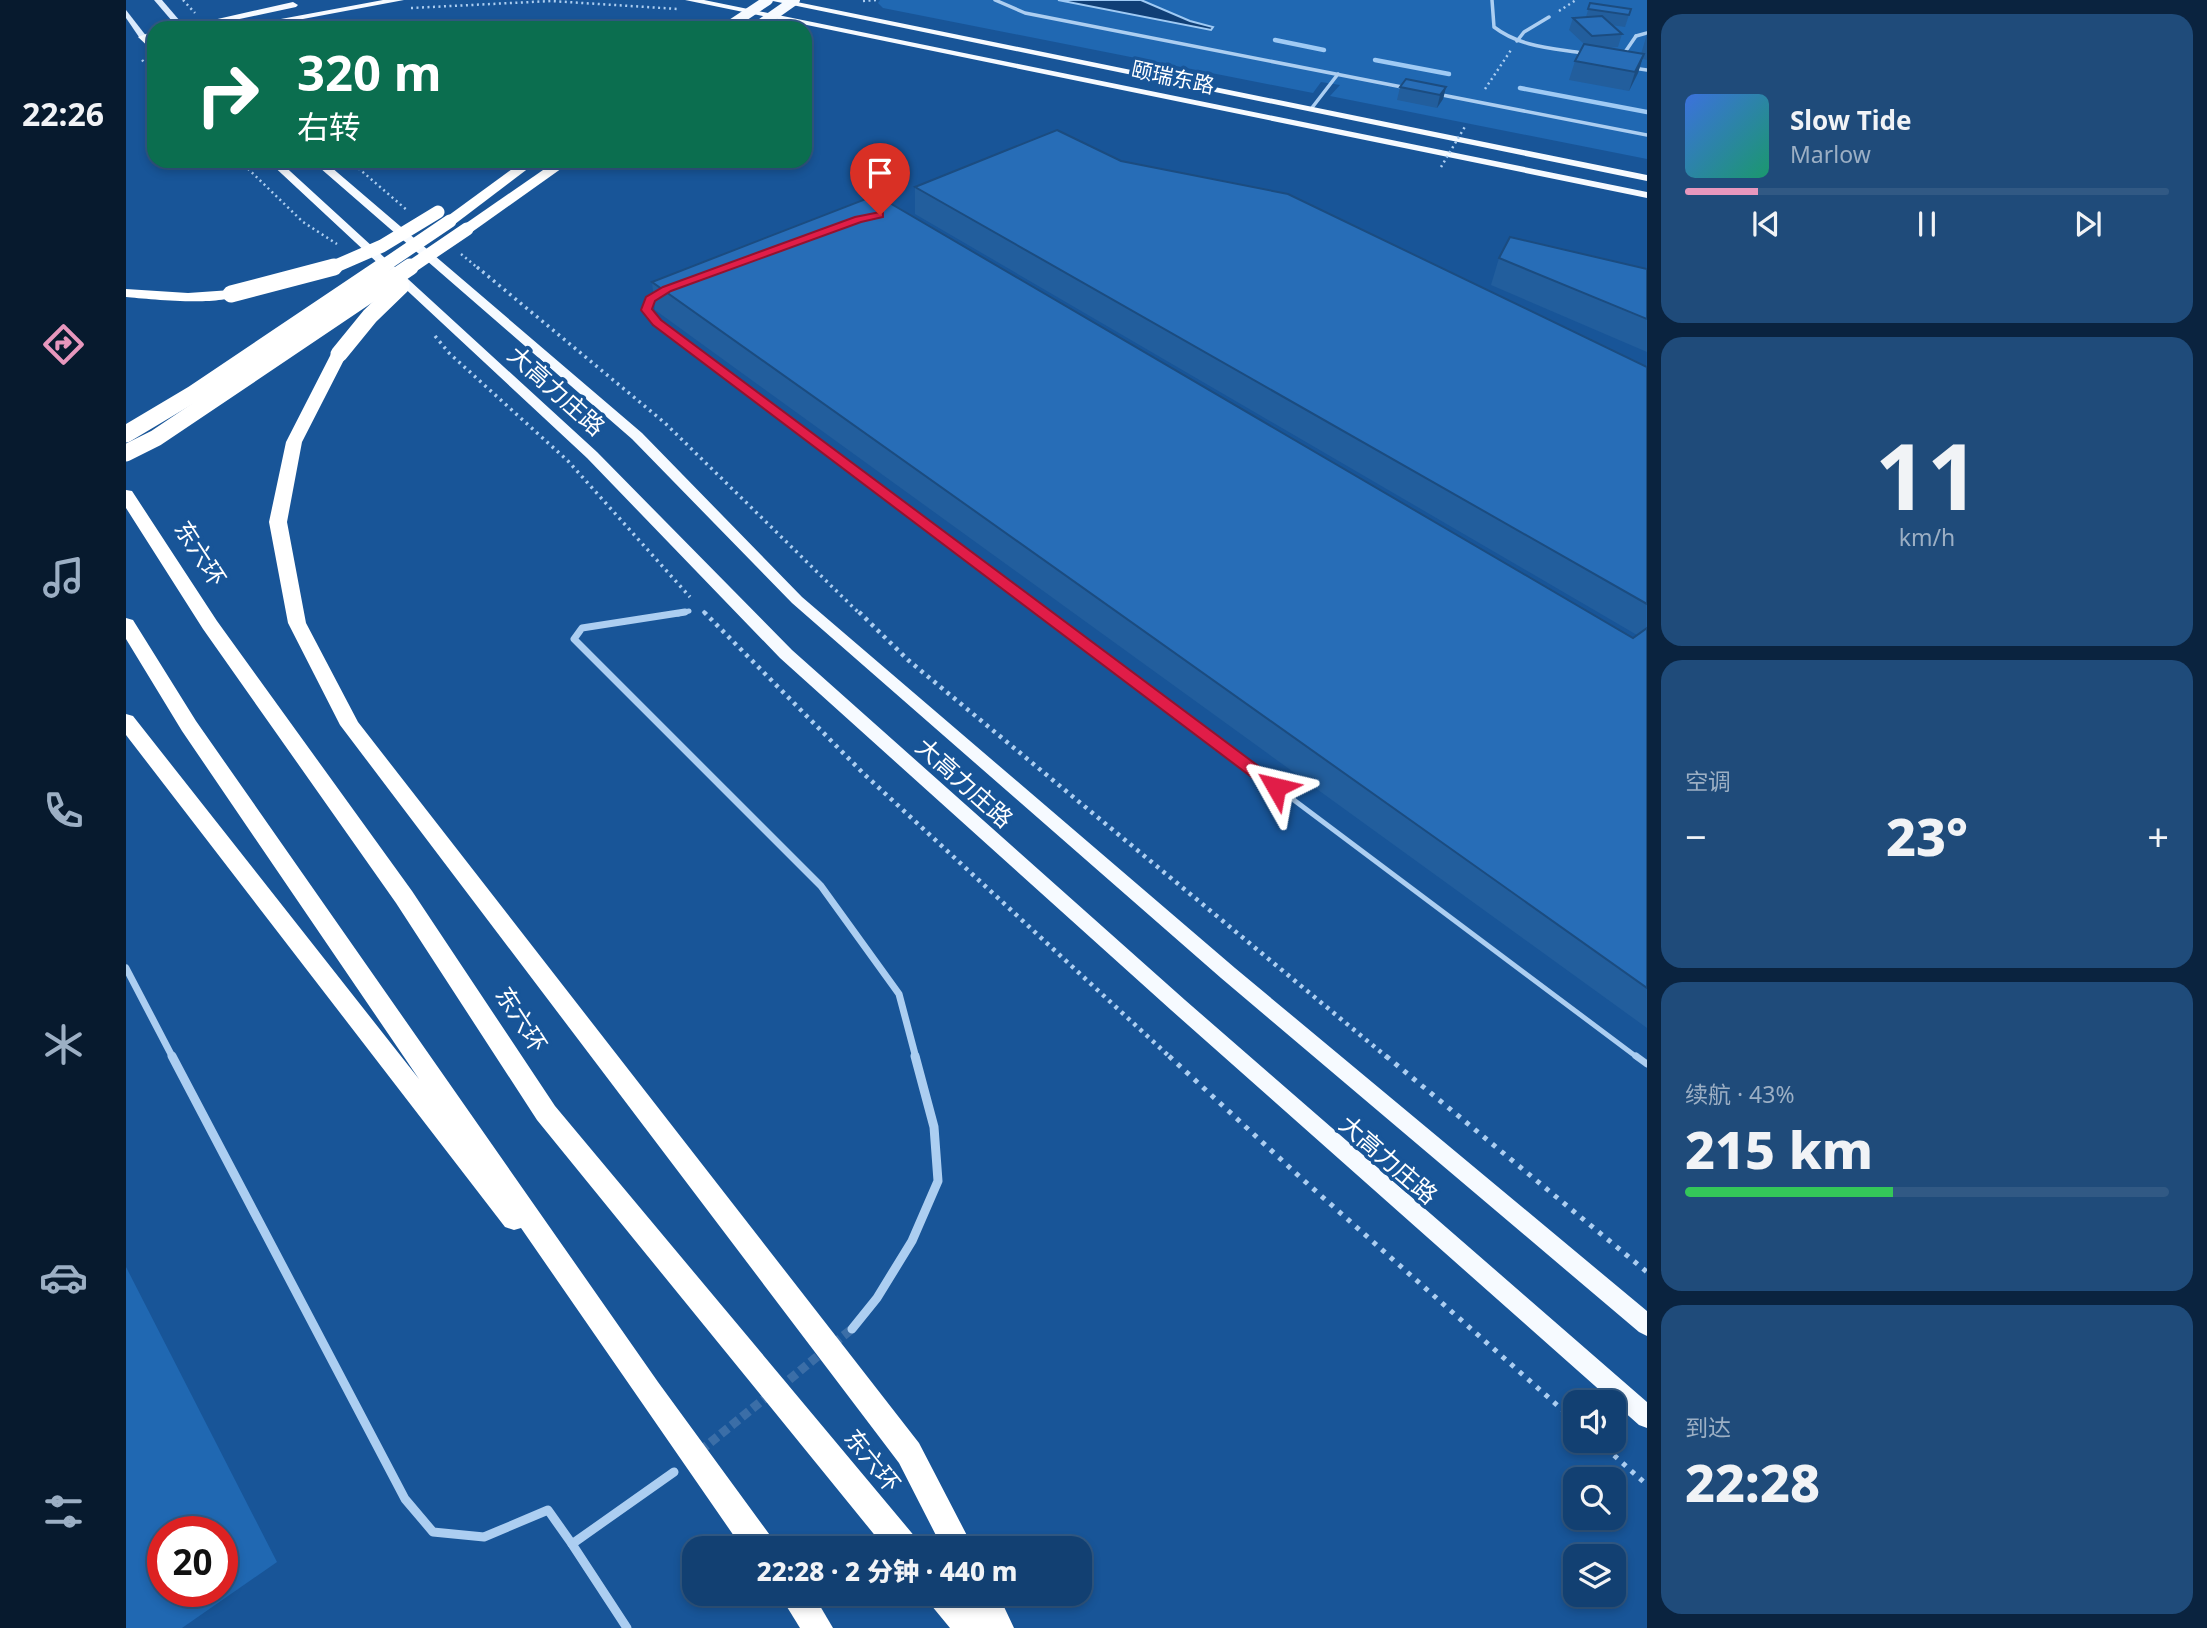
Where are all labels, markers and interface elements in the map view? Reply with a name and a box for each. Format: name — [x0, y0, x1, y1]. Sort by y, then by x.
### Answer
text: 320 m — [297, 39, 442, 105]
icon: right — [182, 49, 273, 140]
street label: 颐瑞东路 — [1129, 55, 1217, 99]
text: 22:26 — [22, 92, 104, 135]
text: Slow Tide — [1790, 102, 1912, 138]
text: 右转 — [297, 105, 361, 148]
text: Marlow — [1790, 138, 1871, 170]
pin — [850, 143, 910, 215]
icon: arrive — [861, 154, 899, 192]
icon: previous — [1747, 205, 1785, 243]
icon: pause — [1908, 205, 1946, 243]
icon: next — [2069, 205, 2107, 243]
icon: directions — [39, 320, 88, 369]
street label: 大高力庄路 — [501, 338, 613, 442]
text: 11 — [1875, 413, 1979, 537]
street label: 东六环 — [168, 514, 234, 592]
text: km/h — [1899, 521, 1955, 553]
icon: music — [39, 553, 88, 602]
street label: 大高力庄路 — [909, 730, 1021, 834]
position arrow — [1239, 750, 1313, 824]
text: 空调 — [1685, 765, 1731, 797]
icon: phone — [39, 786, 88, 835]
text: 23° — [1886, 800, 1968, 871]
text: − — [1685, 810, 1707, 862]
text: + — [2147, 810, 2169, 862]
street label: 东六环 — [489, 980, 555, 1058]
icon: climate — [39, 1020, 88, 1069]
text: 续航 · 43% — [1685, 1078, 1795, 1110]
street label: 大高力庄路 — [1333, 1107, 1445, 1211]
text: 215 km — [1685, 1113, 1873, 1184]
icon: car — [39, 1253, 88, 1302]
map controls — [1563, 1390, 1626, 1607]
button: sound — [1563, 1390, 1626, 1453]
text: 到达 — [1685, 1411, 1731, 1443]
street label: 东六环 — [838, 1422, 908, 1498]
text: 22:28 — [1685, 1446, 1820, 1517]
button: search — [1563, 1467, 1626, 1530]
icon: filters — [39, 1487, 88, 1536]
speed limit sign: 20 — [147, 1516, 238, 1607]
button: layers — [1563, 1544, 1626, 1607]
text: 22:28 · 2 分钟 · 440 m — [757, 1553, 1017, 1589]

